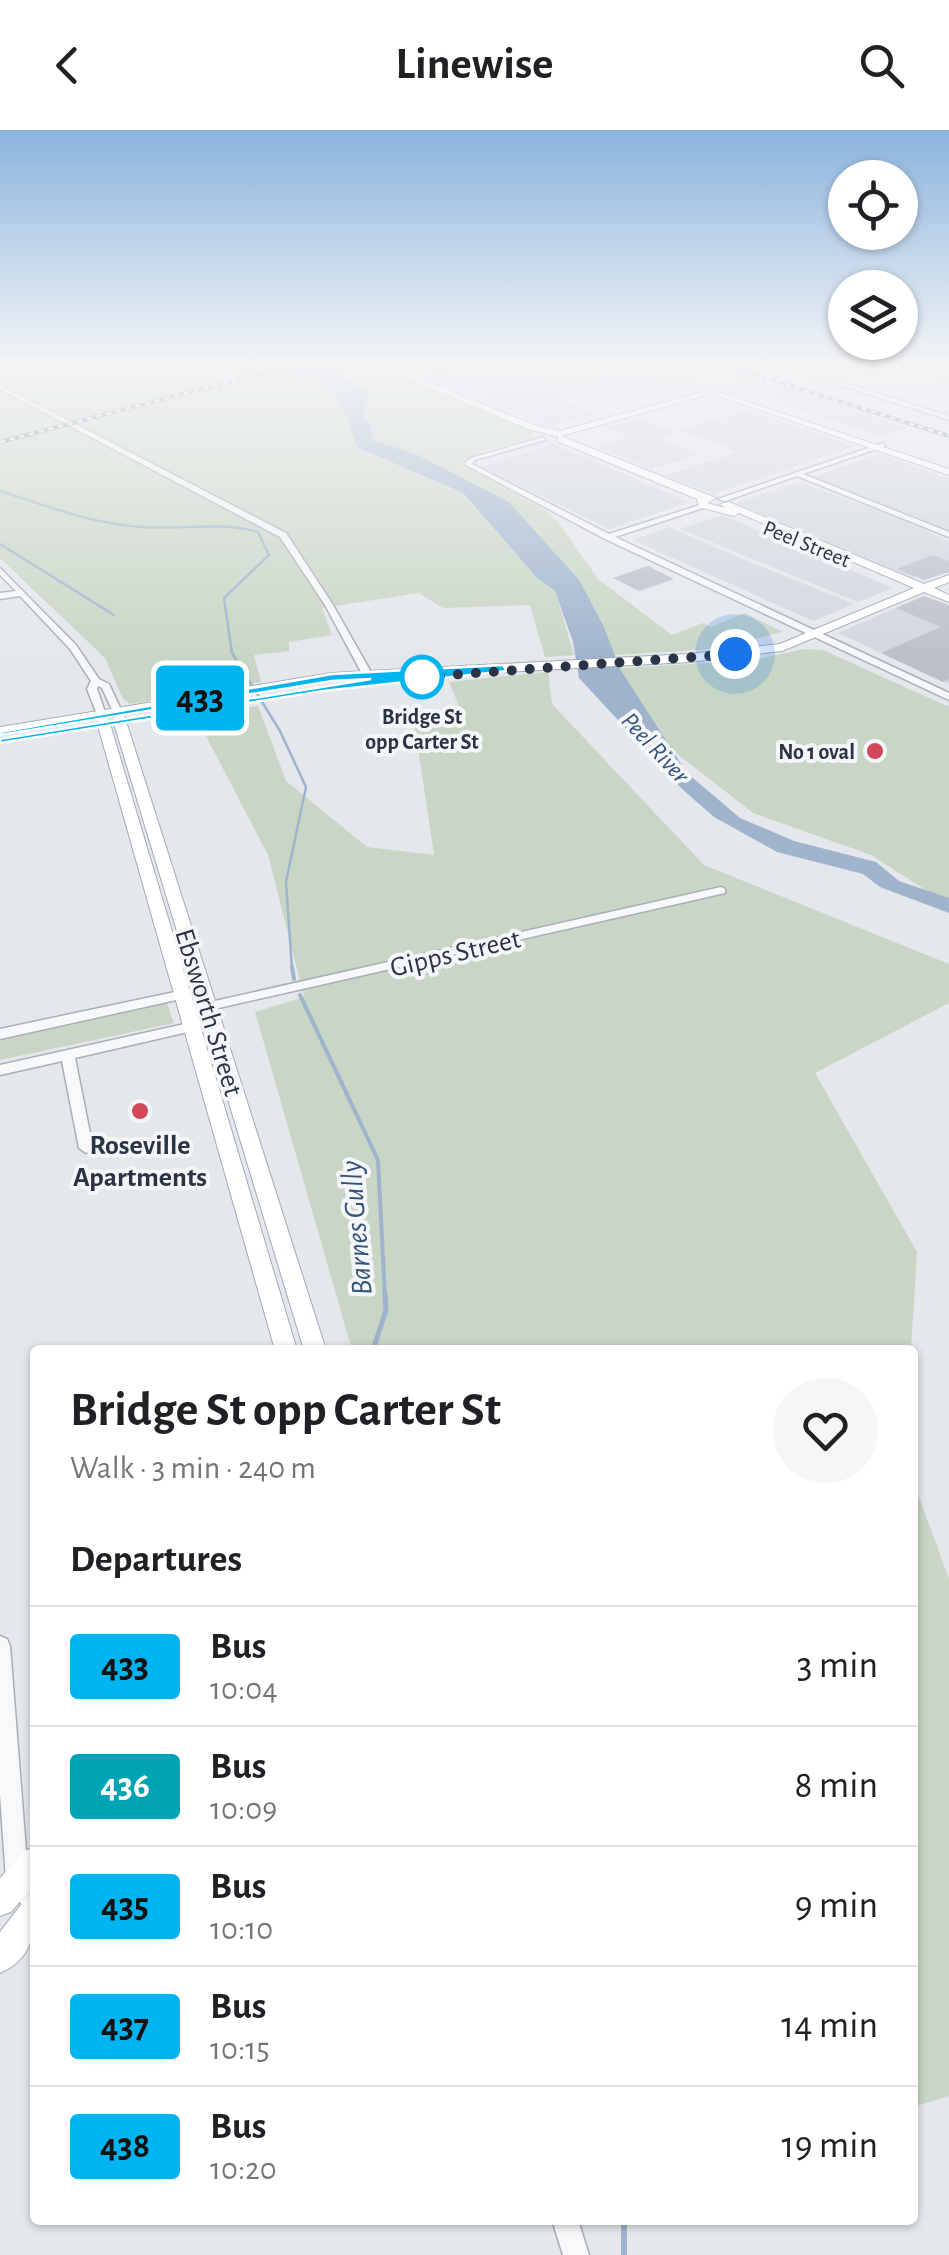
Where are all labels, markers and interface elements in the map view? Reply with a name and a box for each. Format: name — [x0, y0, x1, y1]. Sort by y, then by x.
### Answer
icon: back — [40, 38, 95, 93]
icon: search — [854, 38, 909, 93]
text: Linewise — [396, 42, 553, 87]
map controls — [828, 160, 918, 360]
button: locate — [828, 160, 918, 250]
button: layers — [828, 270, 918, 360]
street label: Peel Street — [760, 517, 853, 571]
your location — [710, 629, 760, 679]
marker: Bridge St opp Carter St — [401, 656, 443, 698]
line badge: 433 — [142, 666, 258, 730]
text: 433 — [176, 681, 224, 716]
place label: Bridge St opp Carter St — [365, 706, 479, 753]
water label: Peel River — [616, 708, 694, 789]
marker: No 1 oval — [864, 740, 886, 762]
place label: No 1 oval — [778, 741, 855, 763]
street label: Gipps Street — [388, 925, 523, 983]
street label: Ebsworth Street — [169, 926, 247, 1100]
marker: Roseville Apartments — [129, 1100, 151, 1122]
place label: Roseville Apartments — [73, 1132, 207, 1192]
water label: Barnes Gully — [336, 1159, 378, 1297]
button: heart — [773, 1378, 878, 1483]
text: Bridge St opp Carter St — [70, 1387, 501, 1435]
text: Walk · 3 min · 240 m — [70, 1452, 316, 1484]
text: Departures — [70, 1541, 242, 1579]
text: Bus — [210, 1628, 266, 1666]
text: 3 min — [797, 1647, 878, 1685]
text: 433 — [101, 1649, 149, 1684]
text: 10:04 — [210, 1673, 278, 1705]
text: Bus — [210, 1748, 266, 1786]
text: 8 min — [795, 1767, 878, 1805]
text: 436 — [100, 1769, 150, 1804]
text: 10:09 — [210, 1793, 277, 1825]
text: Bus — [210, 1868, 266, 1906]
text: 9 min — [795, 1887, 878, 1925]
text: 435 — [101, 1889, 149, 1924]
text: 10:10 — [210, 1913, 273, 1945]
text: Bus — [210, 1988, 266, 2026]
text: 14 min — [781, 2007, 878, 2045]
text: 437 — [101, 2009, 149, 2044]
text: 10:15 — [210, 2033, 270, 2065]
text: Bus — [210, 2108, 266, 2146]
text: 19 min — [782, 2127, 878, 2165]
text: 438 — [100, 2129, 150, 2164]
text: 10:20 — [210, 2153, 277, 2185]

